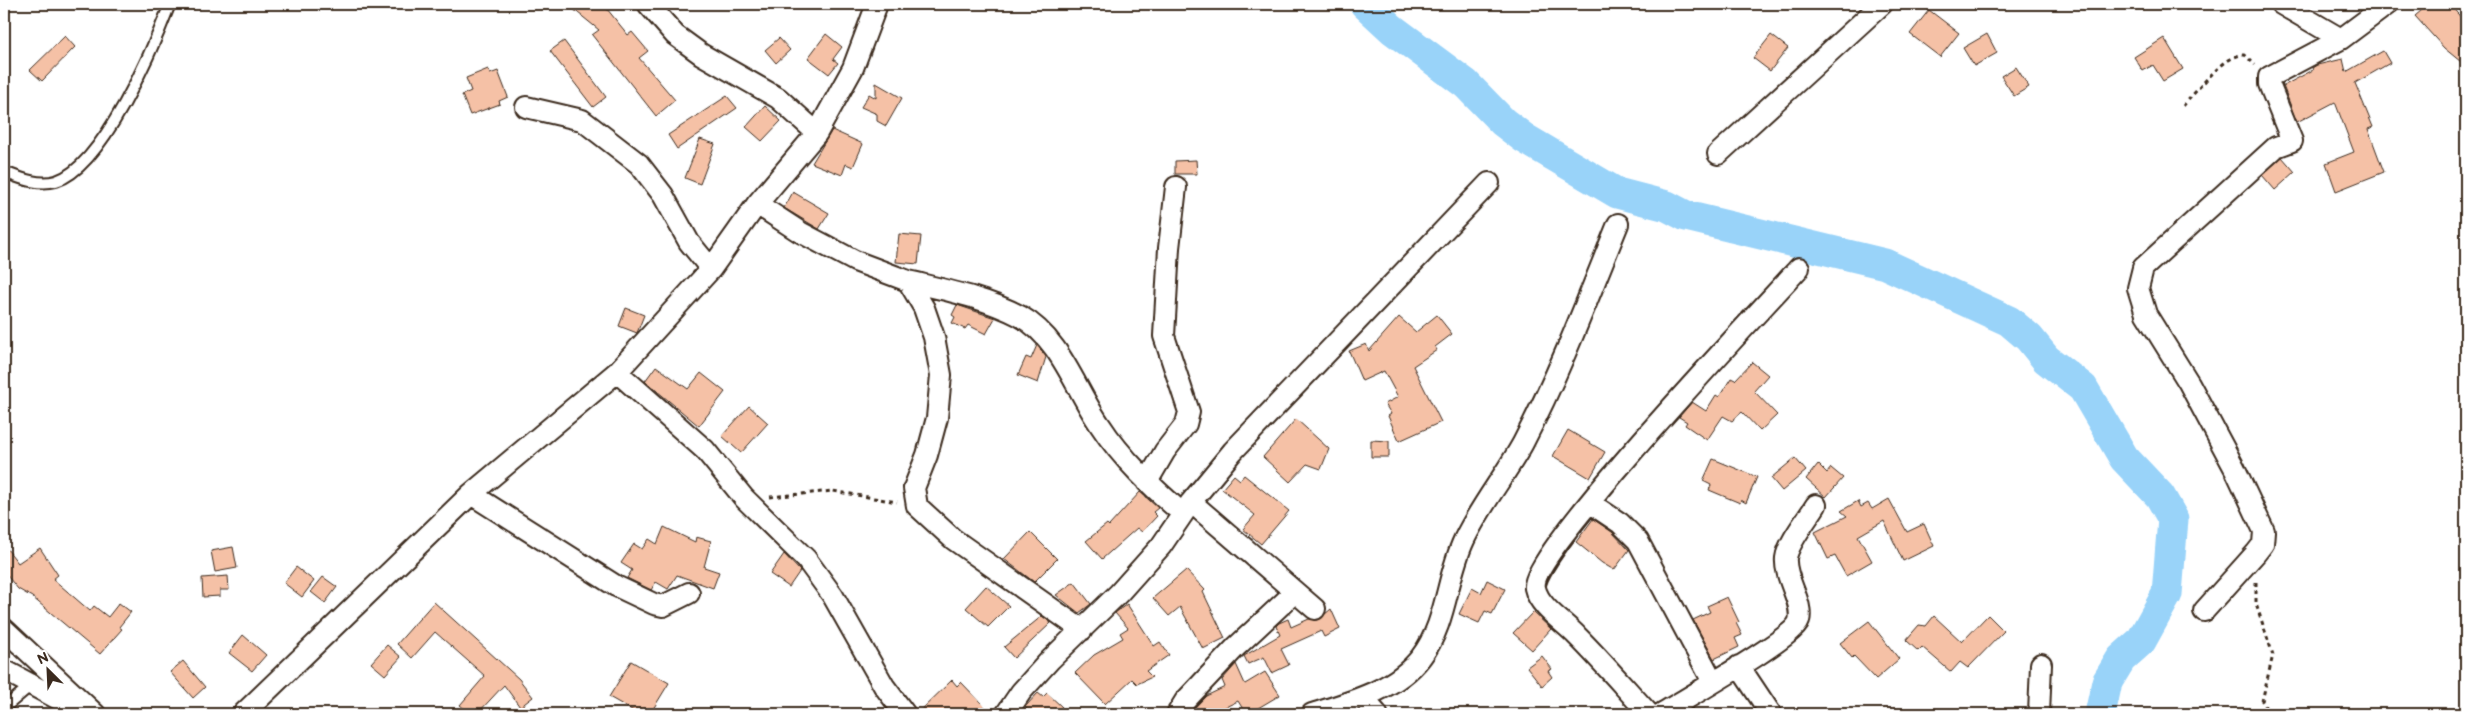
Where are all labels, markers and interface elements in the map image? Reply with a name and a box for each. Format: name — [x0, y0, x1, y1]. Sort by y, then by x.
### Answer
north arrow — [22, 646, 72, 696]
text: N — [35, 649, 51, 668]

